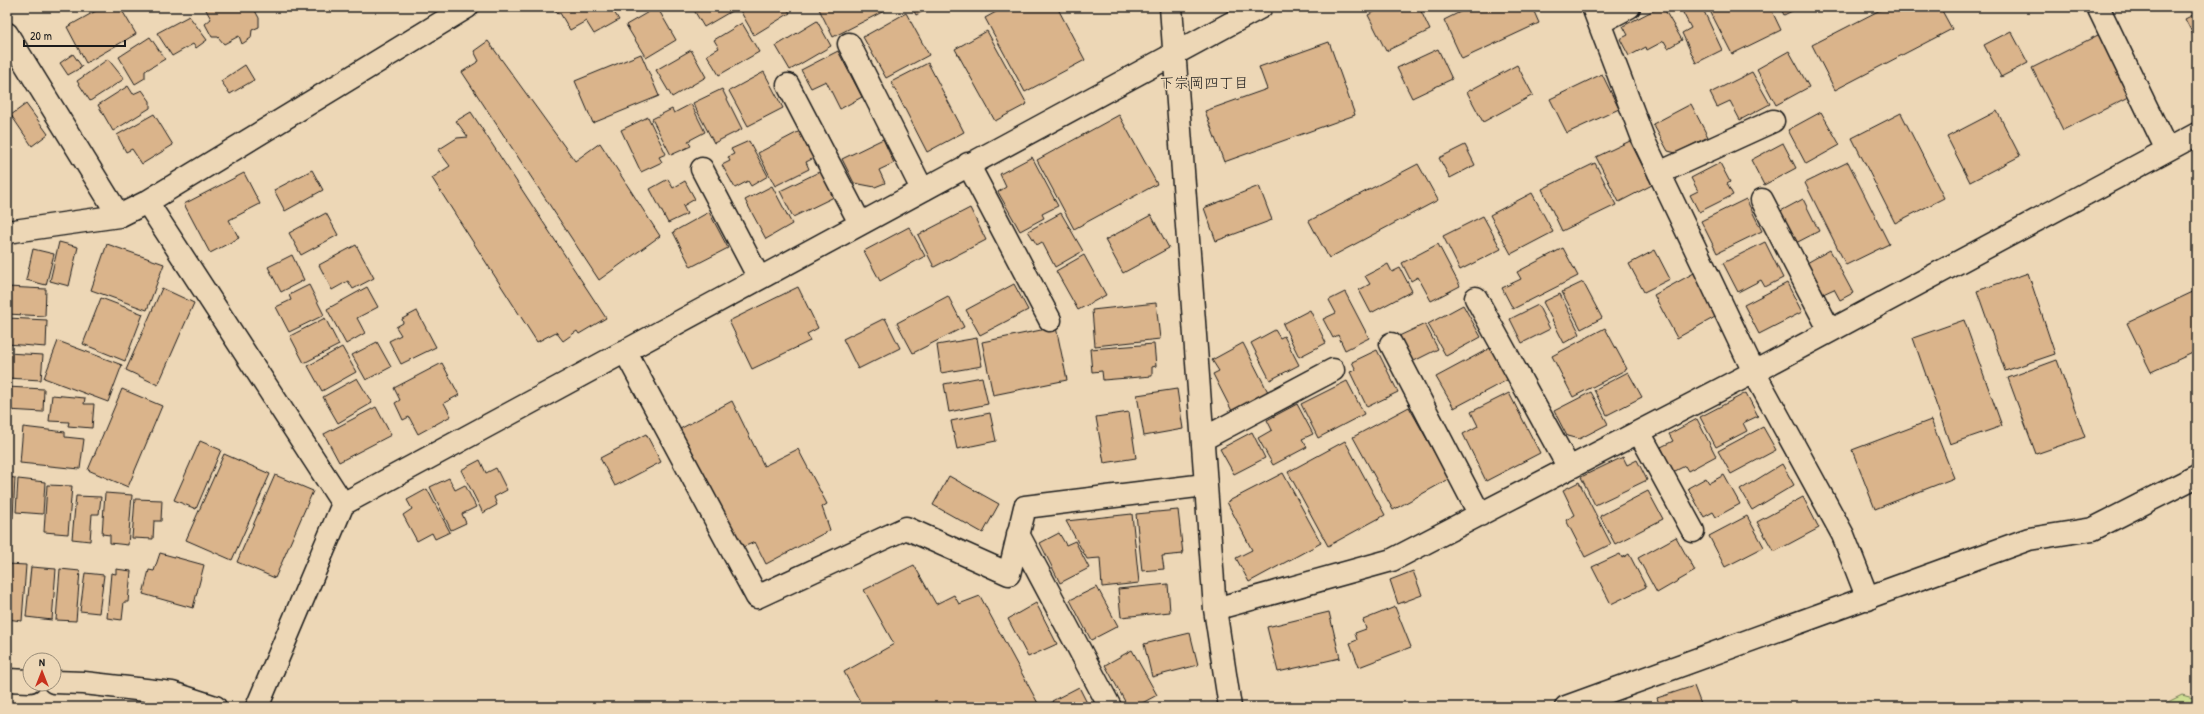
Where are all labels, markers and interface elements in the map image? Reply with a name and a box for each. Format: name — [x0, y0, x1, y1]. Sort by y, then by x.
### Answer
scale bar — [24, 22, 125, 48]
text: 20 m — [30, 27, 52, 44]
district label: 下宗岡四丁目 — [1159, 72, 1249, 93]
north arrow — [22, 652, 62, 692]
text: N — [39, 655, 45, 669]

